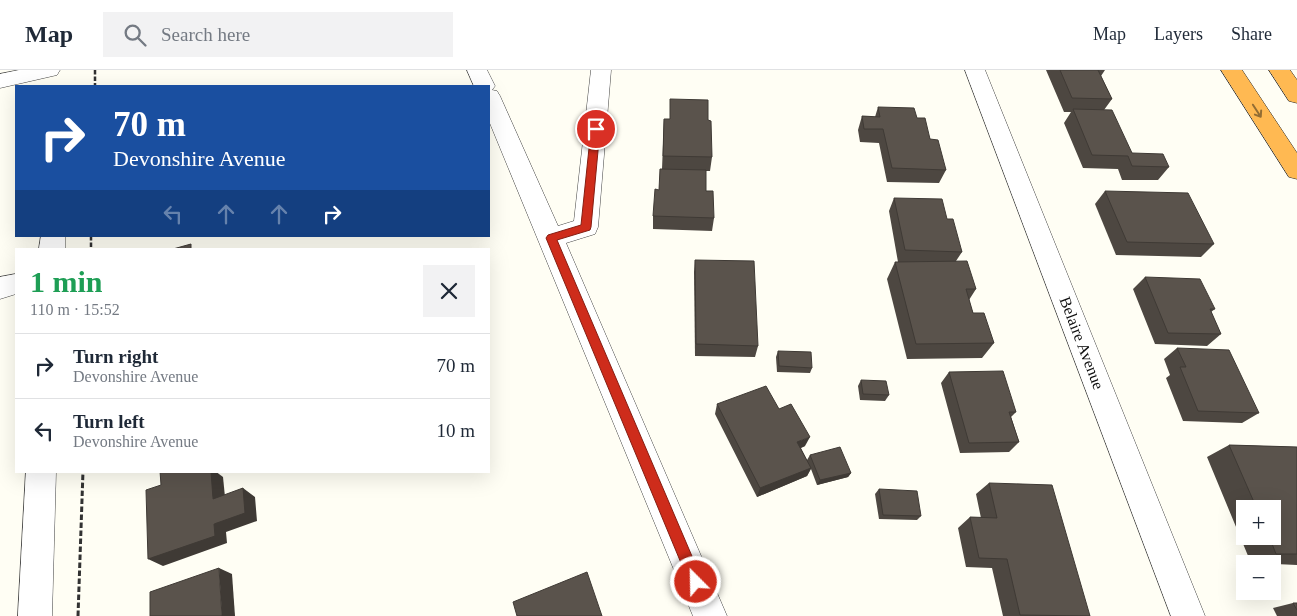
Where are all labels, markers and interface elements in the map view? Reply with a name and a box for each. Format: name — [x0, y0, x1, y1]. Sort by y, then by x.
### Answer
search box — [103, 12, 453, 57]
text: Map — [25, 21, 73, 47]
icon: search — [121, 21, 149, 49]
text: Search here — [161, 24, 250, 45]
text: Map — [1093, 24, 1126, 44]
text: Layers — [1154, 24, 1203, 44]
text: Share — [1231, 24, 1272, 44]
one-way arrow — [1253, 103, 1263, 117]
icon: right — [30, 105, 95, 170]
text: 70 m — [113, 105, 186, 144]
pin — [575, 108, 617, 150]
icon: arrive — [582, 115, 610, 143]
text: Devonshire Avenue — [113, 146, 286, 171]
icon: left — [159, 200, 187, 228]
icon: ahead — [212, 200, 240, 228]
icon: ahead — [265, 200, 293, 228]
icon: right — [318, 200, 346, 228]
text: 1 min — [30, 265, 103, 298]
button: close — [423, 265, 475, 317]
street label: Belaire Avenue — [1057, 294, 1107, 392]
text: 110 m · 15:52 — [30, 301, 120, 318]
text: Turn right — [73, 346, 158, 367]
icon: right — [30, 352, 58, 380]
text: 70 m — [436, 355, 475, 376]
text: Devonshire Avenue — [73, 368, 198, 385]
text: Turn left — [73, 411, 145, 432]
icon: left — [30, 417, 58, 445]
text: 10 m — [436, 420, 475, 441]
text: Devonshire Avenue — [73, 433, 198, 450]
map controls — [1236, 500, 1281, 600]
button: + — [1236, 500, 1281, 545]
position arrow — [669, 555, 721, 607]
button: − — [1236, 555, 1281, 600]

